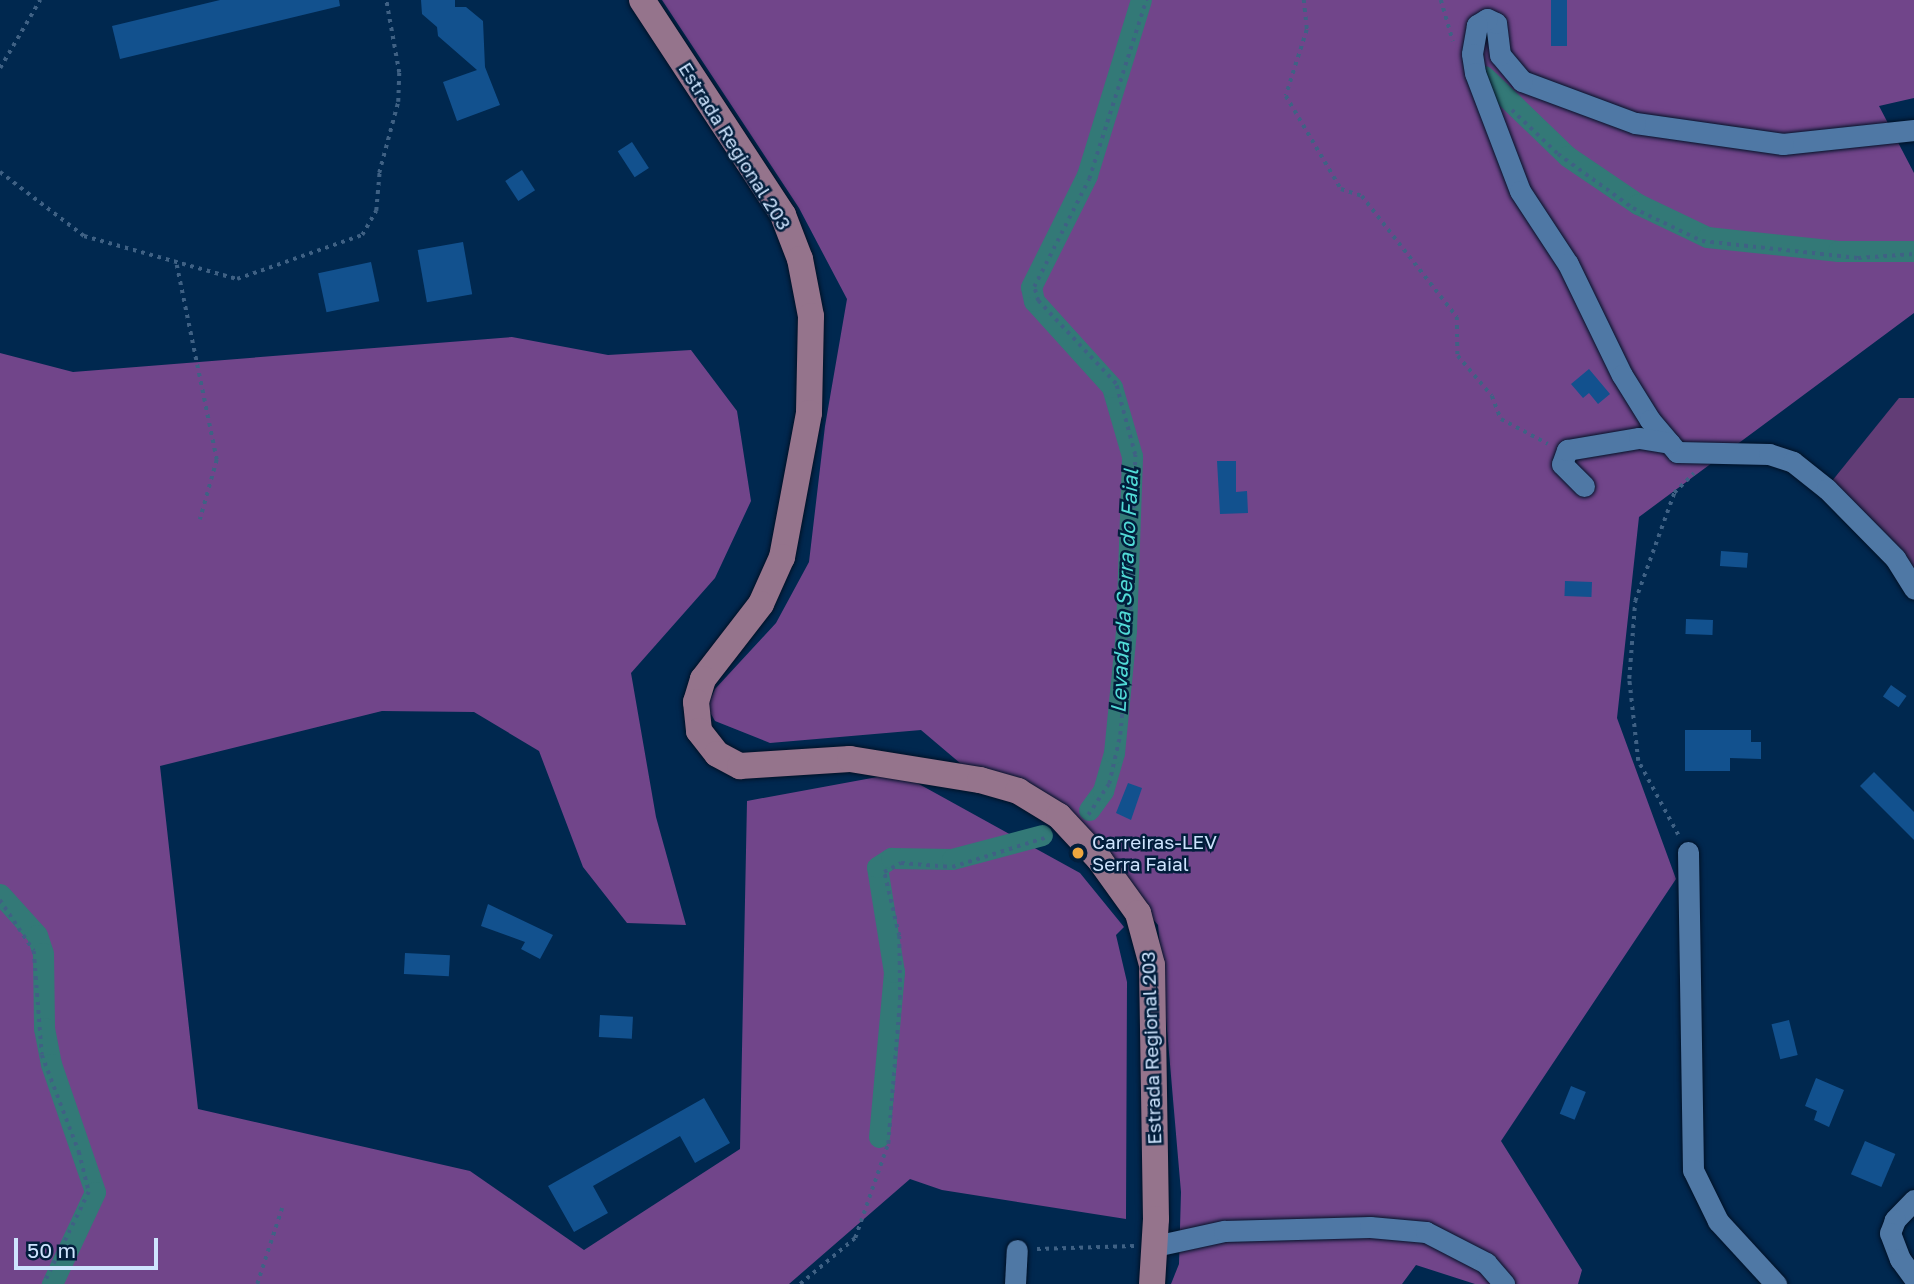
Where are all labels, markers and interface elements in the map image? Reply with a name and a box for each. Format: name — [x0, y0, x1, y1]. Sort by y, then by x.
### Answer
street label: Estrada Regional 203 — [674, 58, 796, 234]
water label: Levada da Serra do Faial — [1105, 468, 1143, 714]
place label: Carreiras-LEV Serra Faial — [1092, 831, 1217, 875]
marker: Carreiras-LEV Serra Faial — [1070, 845, 1086, 861]
street label: Estrada Regional 203 — [1136, 951, 1166, 1145]
scale bar — [18, 1224, 161, 1268]
text: 50 m — [27, 1237, 76, 1263]

